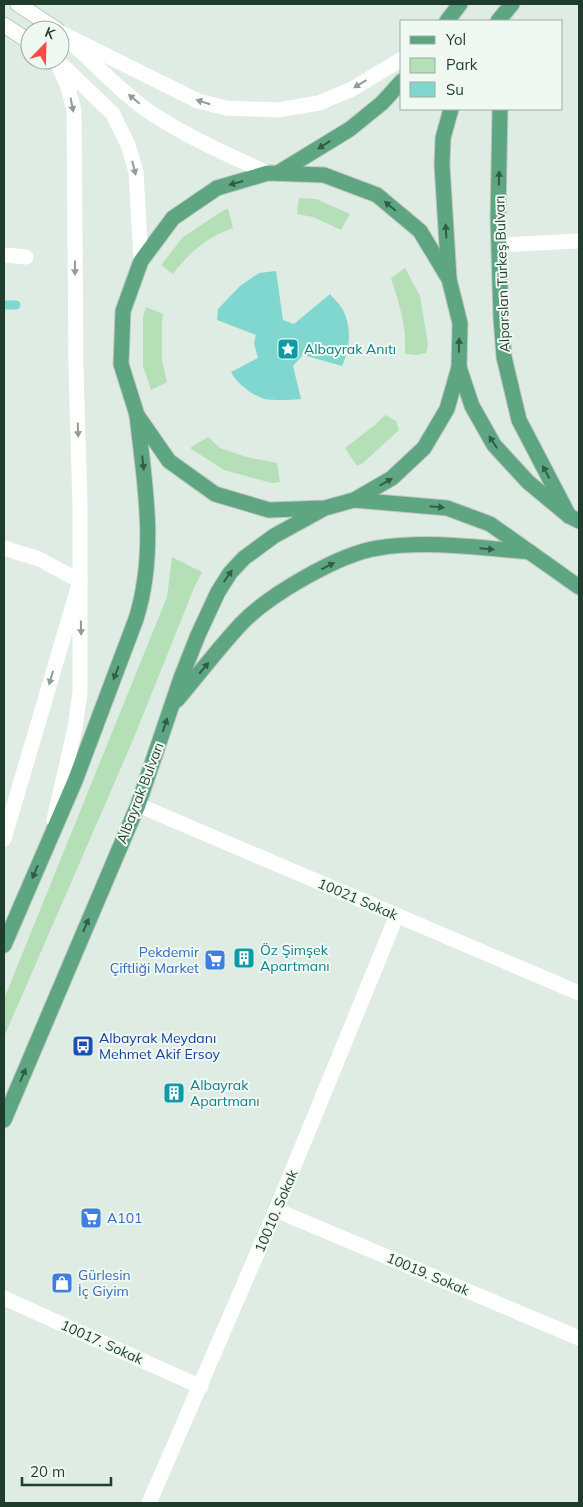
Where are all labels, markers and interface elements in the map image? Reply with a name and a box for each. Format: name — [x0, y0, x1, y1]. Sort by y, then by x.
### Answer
north arrow — [20, 20, 70, 70]
legend — [400, 20, 563, 110]
text: K — [42, 23, 59, 43]
text: Yol — [445, 30, 466, 49]
text: Park — [446, 55, 478, 74]
one-way arrow — [353, 79, 366, 88]
text: Su — [446, 80, 464, 99]
one-way arrow — [128, 94, 141, 105]
one-way arrow — [196, 97, 211, 105]
one-way arrow — [69, 98, 77, 114]
one-way arrow — [318, 141, 331, 150]
one-way arrow — [130, 160, 138, 175]
one-way arrow — [495, 170, 503, 186]
one-way arrow — [228, 179, 243, 187]
street label: Alparslan Türkeş Bulvarı — [490, 195, 514, 353]
one-way arrow — [383, 201, 396, 212]
one-way arrow — [442, 223, 450, 239]
one-way arrow — [71, 260, 79, 276]
place icon: Albayrak Anıtı — [276, 337, 300, 361]
one-way arrow — [456, 337, 464, 353]
place label: Albayrak Anıtı — [304, 340, 396, 358]
one-way arrow — [74, 422, 82, 438]
one-way arrow — [488, 435, 497, 448]
one-way arrow — [139, 456, 147, 472]
one-way arrow — [542, 465, 550, 480]
one-way arrow — [378, 478, 393, 486]
one-way arrow — [429, 503, 445, 511]
one-way arrow — [479, 545, 495, 553]
one-way arrow — [321, 562, 335, 570]
one-way arrow — [223, 569, 233, 583]
one-way arrow — [77, 620, 85, 636]
one-way arrow — [198, 662, 209, 674]
one-way arrow — [112, 666, 120, 681]
one-way arrow — [47, 670, 55, 685]
one-way arrow — [162, 718, 170, 733]
street label: Albayrak Bulvarı — [112, 740, 168, 846]
one-way arrow — [31, 865, 39, 879]
street label: 10021 Sokak — [315, 874, 401, 924]
one-way arrow — [83, 918, 91, 932]
place label: Öz Şimşek Apartmanı — [260, 941, 330, 975]
place label: Pekdemir Çiftliği Market — [110, 943, 200, 977]
building icon: Öz Şimşek Apartmanı — [232, 946, 256, 970]
supermarket icon: Pekdemir Çiftliği Market — [203, 948, 227, 972]
place label: Albayrak Meydanı Mehmet Akif Ersoy — [99, 1029, 221, 1063]
bus stop icon: Albayrak Meydanı Mehmet Akif Ersoy — [71, 1034, 95, 1058]
one-way arrow — [19, 1068, 27, 1082]
place label: Albayrak Apartmanı — [190, 1076, 260, 1110]
building icon: Albayrak Apartmanı — [162, 1081, 186, 1105]
street label: 10010. Sokak — [250, 1166, 302, 1255]
supermarket icon: A101 — [79, 1206, 103, 1230]
place label: A101 — [107, 1209, 143, 1227]
street label: 10019. Sokak — [384, 1248, 473, 1300]
place label: Gürlesin İç Giyim — [78, 1266, 131, 1300]
shop icon: Gürlesin İç Giyim — [50, 1271, 74, 1295]
street label: 10017. Sokak — [58, 1316, 147, 1369]
scale bar — [22, 1454, 111, 1486]
text: 20 m — [30, 1462, 65, 1481]

